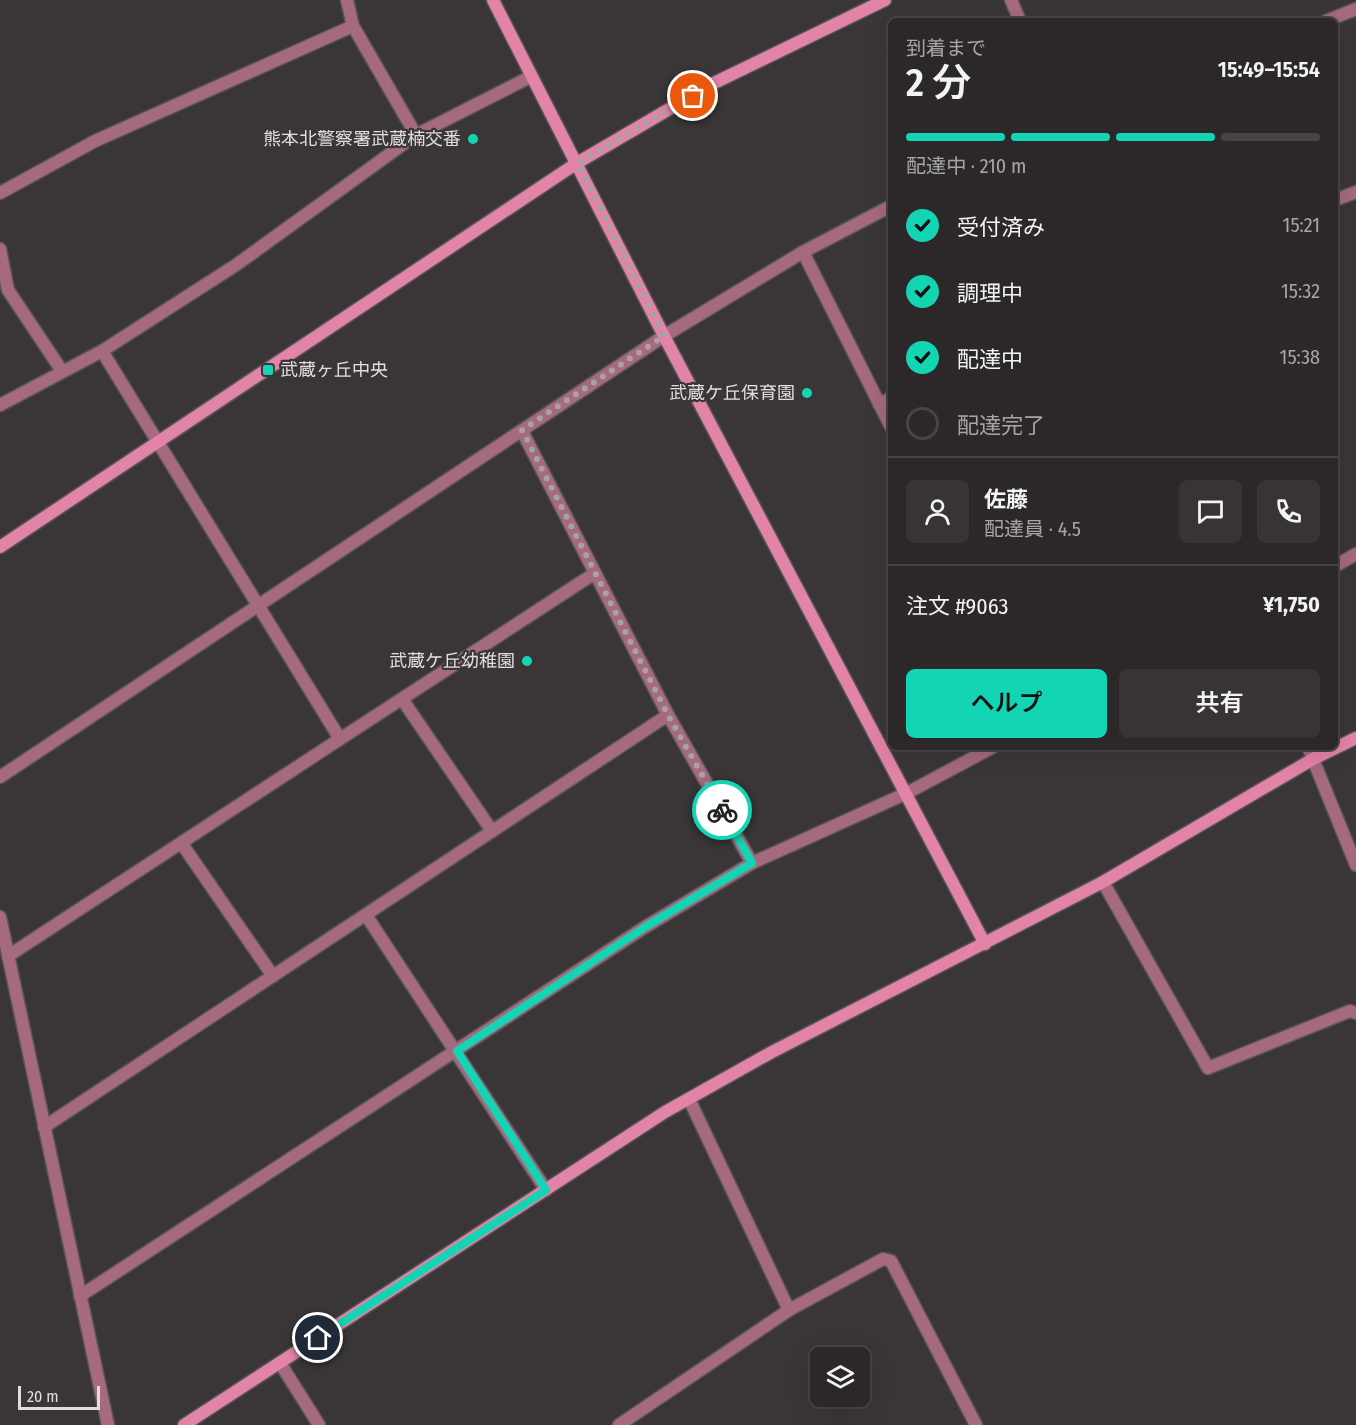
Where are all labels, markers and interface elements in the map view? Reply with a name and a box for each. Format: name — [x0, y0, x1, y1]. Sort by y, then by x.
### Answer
text: 到着まで — [906, 36, 986, 60]
text: 15:49–15:54 — [1218, 56, 1320, 83]
text: 2 分 — [906, 60, 971, 106]
pin — [667, 70, 718, 121]
icon: bag — [676, 79, 709, 112]
place label: 熊本北警察署武蔵楠交番 — [263, 128, 461, 150]
marker: 熊本北警察署武蔵楠交番 — [466, 132, 480, 146]
text: 配達中 · 210 m — [906, 154, 1026, 178]
icon: check — [906, 209, 939, 242]
text: 15:21 — [1283, 213, 1320, 237]
text: 受付済み — [957, 214, 1045, 241]
icon: check — [906, 275, 939, 308]
text: 15:32 — [1281, 279, 1320, 303]
text: 調理中 — [957, 280, 1023, 307]
icon: check — [906, 341, 939, 374]
text: 15:38 — [1280, 345, 1320, 369]
text: 配達中 — [957, 346, 1023, 373]
place label: 武蔵ヶ丘中央 — [280, 359, 388, 381]
marker: 武蔵ヶ丘中央 — [261, 363, 275, 377]
place label: 武蔵ケ丘保育園 — [669, 382, 795, 404]
marker: 武蔵ケ丘保育園 — [800, 386, 814, 400]
text: 配達完了 — [957, 412, 1045, 439]
button: person — [906, 480, 969, 543]
button: chat — [1179, 480, 1242, 543]
button: phone — [1257, 480, 1320, 543]
text: 佐藤 — [984, 486, 1028, 513]
text: 配達員 · 4.5 — [984, 517, 1081, 541]
text: ¥1,750 — [1263, 591, 1320, 618]
text: 注文 #9063 — [906, 593, 1008, 620]
place label: 武蔵ケ丘幼稚園 — [389, 650, 515, 672]
marker: 武蔵ケ丘幼稚園 — [520, 654, 534, 668]
button: ヘルプ — [906, 669, 1107, 738]
button: 共有 — [1119, 669, 1320, 738]
courier — [692, 780, 752, 840]
icon: bike — [706, 794, 739, 827]
pin — [292, 1312, 343, 1363]
icon: home — [301, 1321, 334, 1354]
map controls — [810, 1347, 870, 1407]
button: layers — [810, 1347, 870, 1407]
scale bar — [18, 1383, 100, 1410]
text: 20 m — [27, 1387, 58, 1406]

